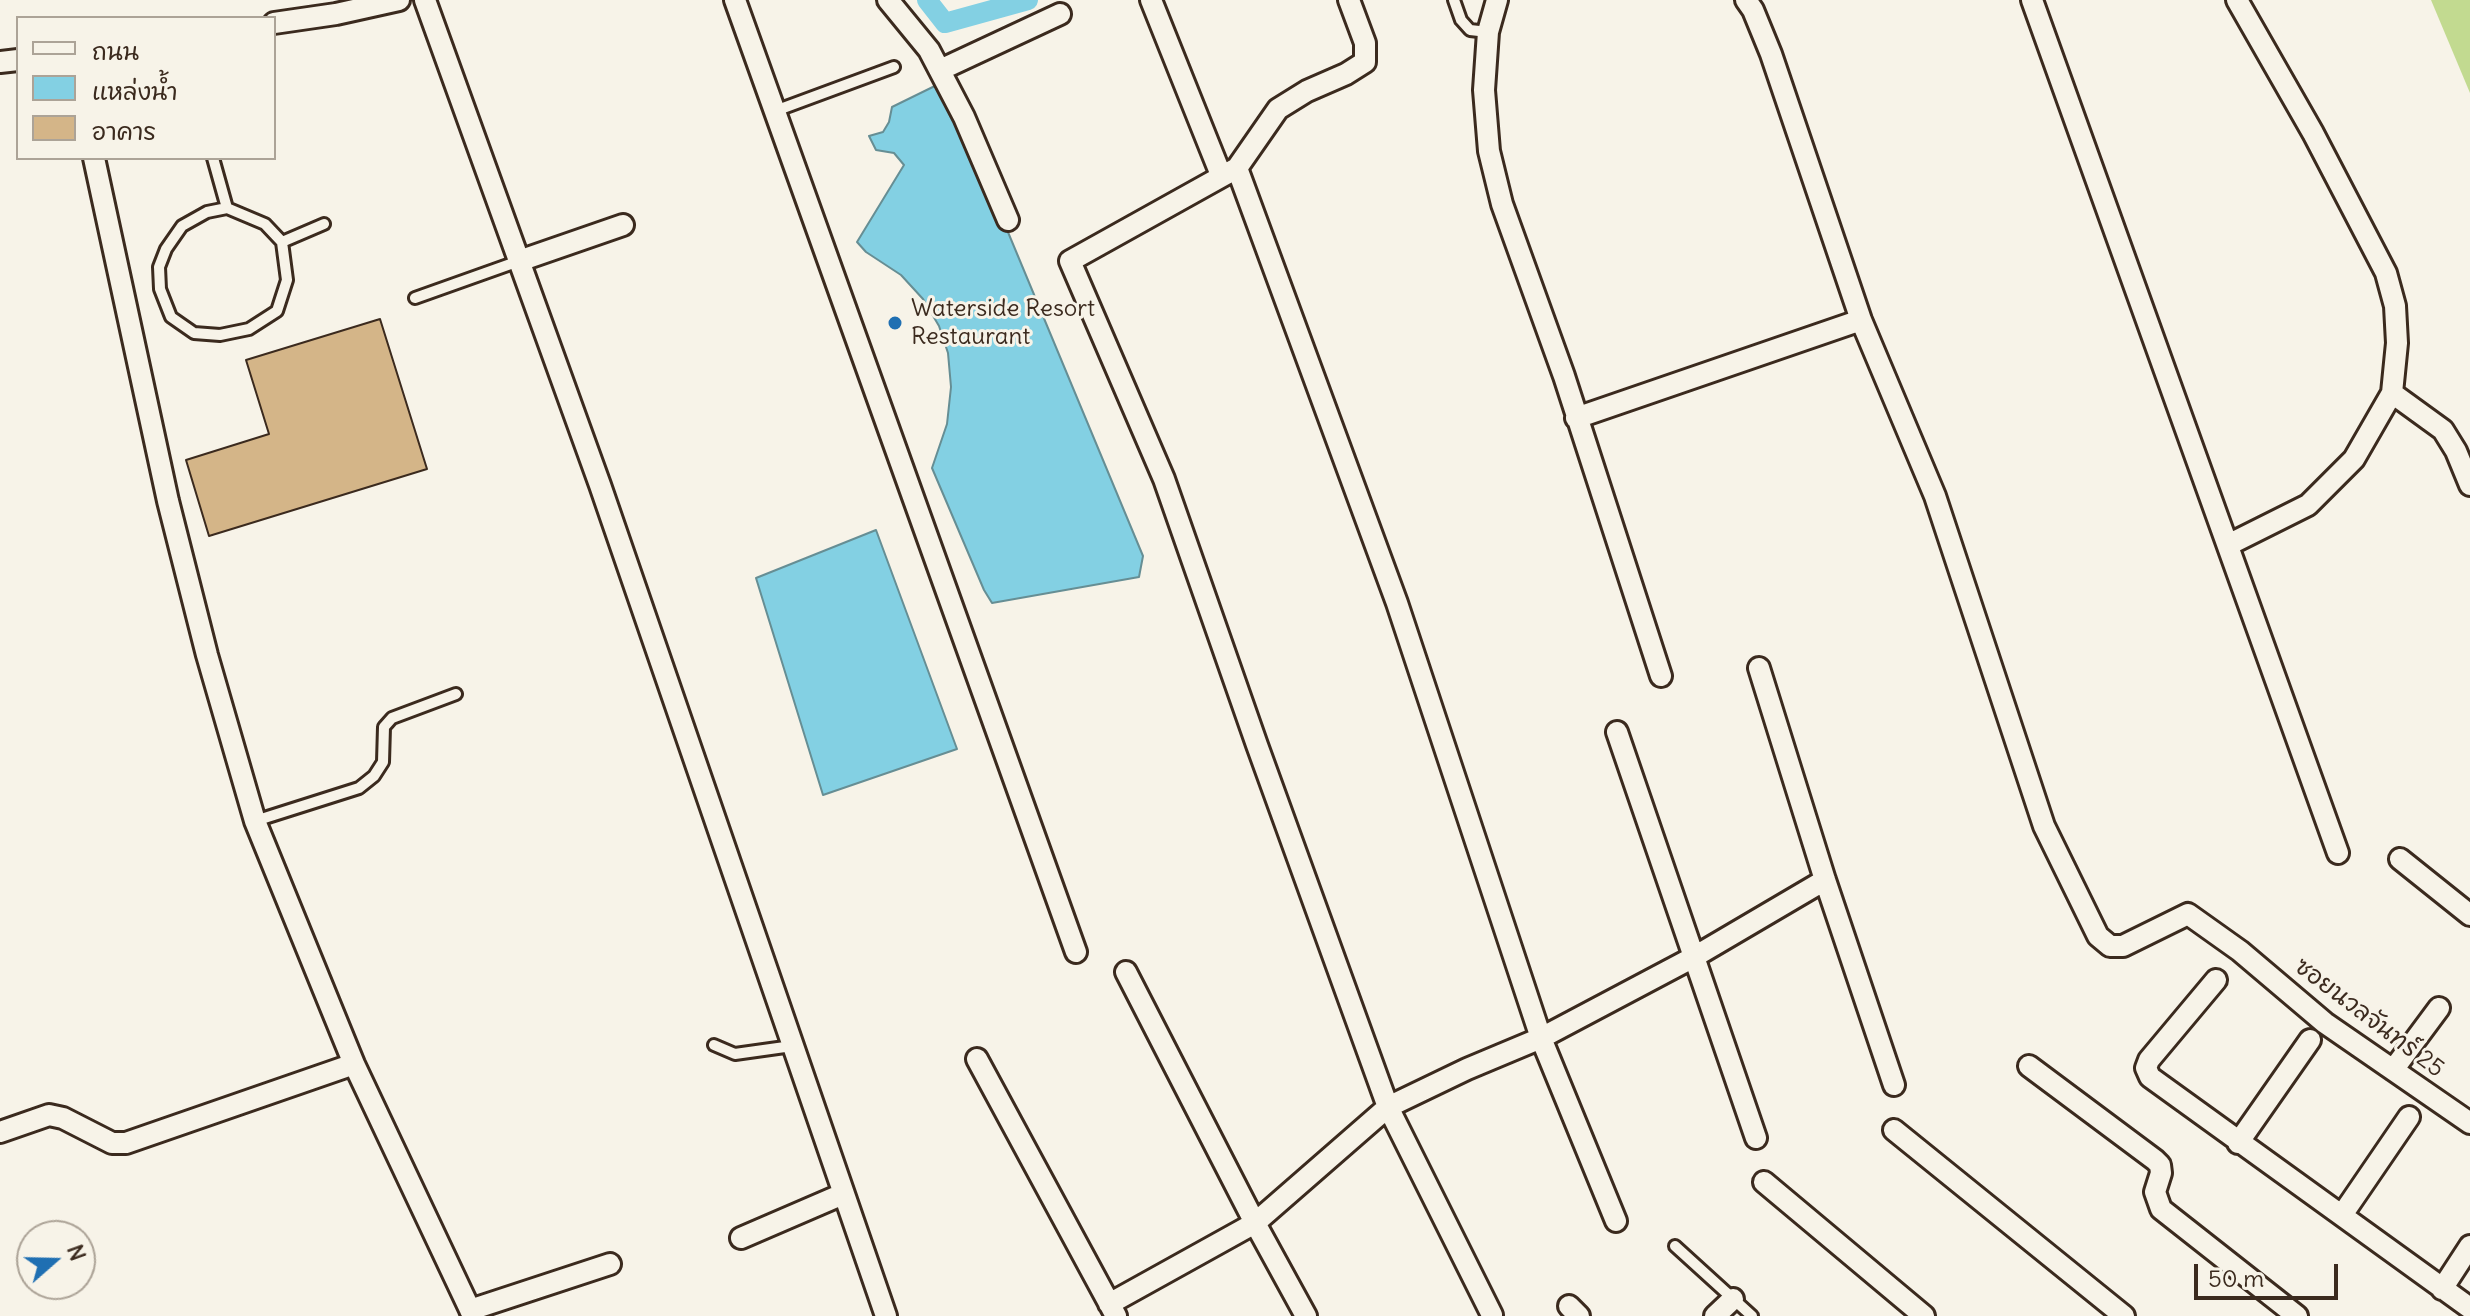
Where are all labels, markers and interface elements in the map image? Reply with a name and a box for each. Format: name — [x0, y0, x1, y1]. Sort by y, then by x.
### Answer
legend — [16, 16, 276, 160]
text: ถนน — [92, 36, 139, 66]
text: แหล่งน้ำ — [92, 76, 178, 106]
text: อาคาร — [92, 116, 156, 146]
place label: Waterside Resort Restaurant — [911, 295, 1095, 351]
marker: Waterside Resort Restaurant — [886, 314, 904, 332]
street label: ซอยนวลจันทร์ 25 — [2288, 952, 2450, 1084]
north arrow — [16, 1220, 96, 1300]
text: N — [61, 1241, 92, 1264]
scale bar — [2198, 1248, 2342, 1298]
text: 50 m — [2208, 1263, 2264, 1293]

